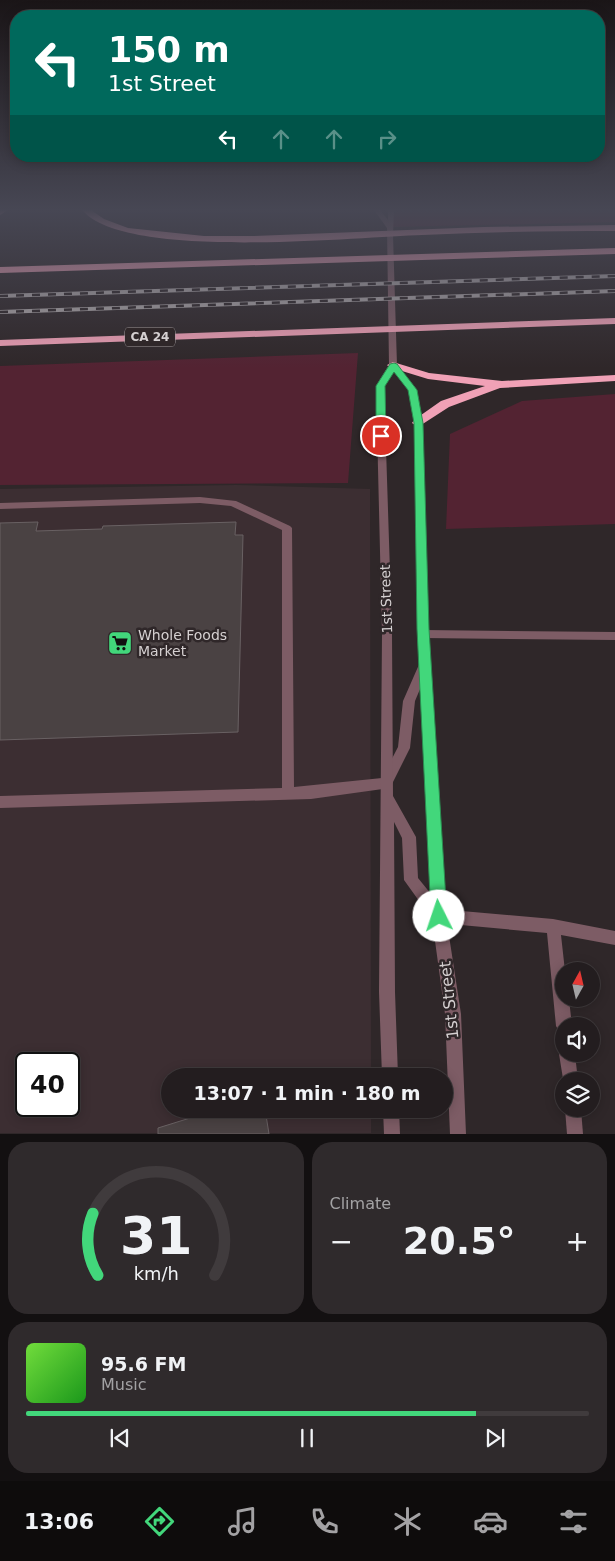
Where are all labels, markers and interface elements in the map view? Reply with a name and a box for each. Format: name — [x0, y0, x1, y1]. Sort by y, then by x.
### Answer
icon: left — [25, 30, 90, 95]
text: 150 m — [108, 30, 230, 70]
text: 1st Street — [108, 71, 216, 96]
icon: left — [214, 125, 242, 153]
icon: ahead — [267, 125, 295, 153]
icon: ahead — [320, 125, 348, 153]
icon: right — [373, 125, 401, 153]
road number: CA 24 — [125, 328, 175, 347]
pin — [360, 415, 402, 457]
icon: arrive — [367, 422, 395, 450]
street label: 1st Street — [377, 564, 395, 634]
place label: Whole Foods Market — [138, 627, 227, 659]
supermarket icon: Whole Foods Market — [107, 630, 133, 656]
position arrow — [412, 889, 464, 941]
street label: 1st Street — [435, 960, 463, 1040]
north arrow — [555, 962, 600, 1008]
map controls — [555, 962, 600, 1117]
button: sound — [555, 1017, 600, 1062]
speed limit sign: 40 — [15, 1052, 80, 1117]
button: layers — [555, 1072, 600, 1117]
text: 13:07 · 1 min · 180 m — [193, 1082, 421, 1104]
text: Climate — [330, 1194, 391, 1213]
text: 31 — [120, 1206, 192, 1266]
text: 20.5° — [403, 1219, 516, 1263]
text: − — [330, 1225, 353, 1258]
text: + — [566, 1225, 589, 1258]
text: km/h — [133, 1263, 178, 1284]
text: 95.6 FM — [101, 1353, 186, 1375]
text: Music — [101, 1375, 147, 1394]
icon: previous — [106, 1424, 134, 1452]
icon: pause — [293, 1424, 321, 1452]
icon: next — [481, 1424, 509, 1452]
icon: directions — [142, 1504, 177, 1539]
icon: music — [225, 1504, 260, 1539]
icon: phone — [307, 1504, 342, 1539]
icon: climate — [390, 1504, 425, 1539]
icon: car — [473, 1504, 508, 1539]
icon: filters — [556, 1504, 591, 1539]
text: 13:06 — [24, 1509, 94, 1534]

